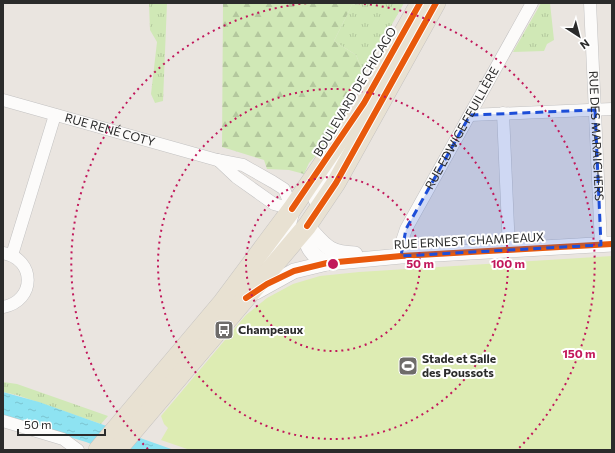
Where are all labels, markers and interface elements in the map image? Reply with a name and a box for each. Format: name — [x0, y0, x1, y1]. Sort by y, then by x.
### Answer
north arrow — [559, 16, 599, 56]
street label: BOULEVARD DE CHICAGO — [310, 24, 399, 159]
text: N — [578, 37, 592, 52]
street label: RUE EDWIGE FEUILLÈRE — [422, 64, 501, 191]
street label: RUE DES MARAICHERS — [587, 70, 607, 201]
street label: RUE RENÉ COTY — [64, 110, 157, 148]
street label: RUE ERNEST CHAMPEAUX — [393, 229, 545, 251]
text: 50 m — [406, 256, 434, 270]
text: 100 m — [491, 256, 525, 270]
centre of rings — [326, 257, 340, 271]
bus stop icon: Champeaux — [213, 319, 235, 341]
place label: Champeaux — [238, 322, 304, 336]
text: 150 m — [562, 346, 596, 360]
place label: Stade et Salle des Poussots — [422, 351, 496, 379]
sports icon: Stade et Salle des Poussots — [397, 355, 419, 377]
scale bar — [18, 411, 105, 437]
text: 50 m — [24, 417, 52, 431]

